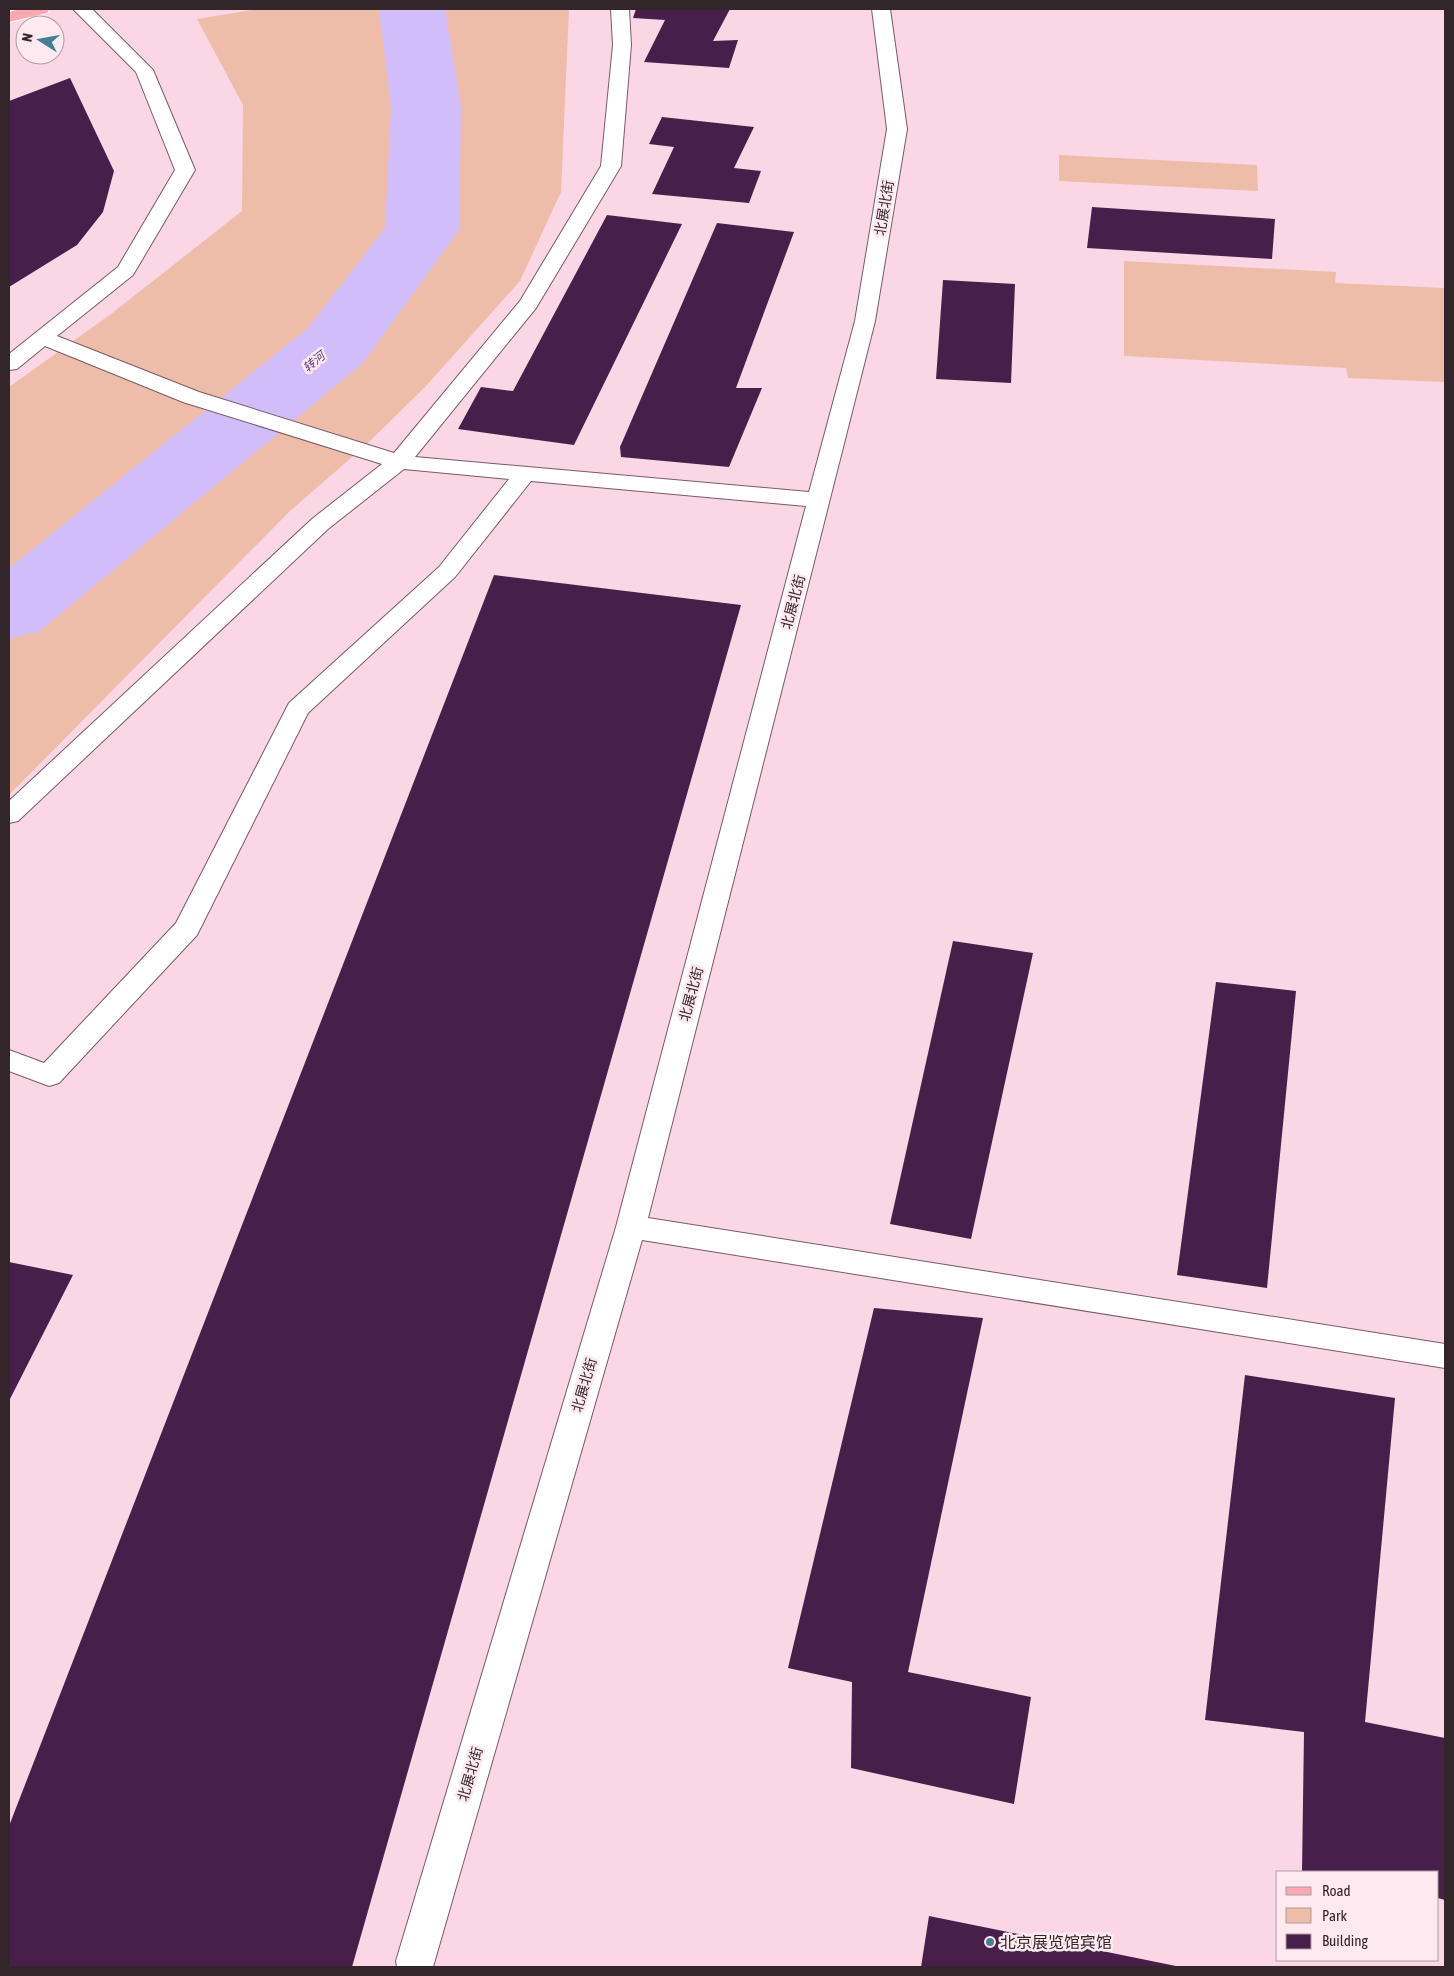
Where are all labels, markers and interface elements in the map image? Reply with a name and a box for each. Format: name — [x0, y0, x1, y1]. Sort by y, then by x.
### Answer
north arrow — [15, 15, 65, 65]
text: N — [19, 32, 36, 43]
street label: 北展北街 — [872, 179, 896, 237]
water label: 转河 — [300, 348, 329, 375]
street label: 北展北街 — [778, 573, 808, 631]
street label: 北展北街 — [676, 965, 706, 1023]
street label: 北展北街 — [569, 1356, 599, 1414]
street label: 北展北街 — [455, 1745, 485, 1803]
legend — [1276, 1871, 1439, 1961]
text: Road — [1322, 1882, 1351, 1899]
text: Park — [1322, 1907, 1347, 1924]
text: Building — [1322, 1932, 1368, 1949]
place label: 北京展览馆宾馆 — [1000, 1933, 1112, 1951]
marker: 北京展览馆宾馆 — [984, 1936, 996, 1948]

